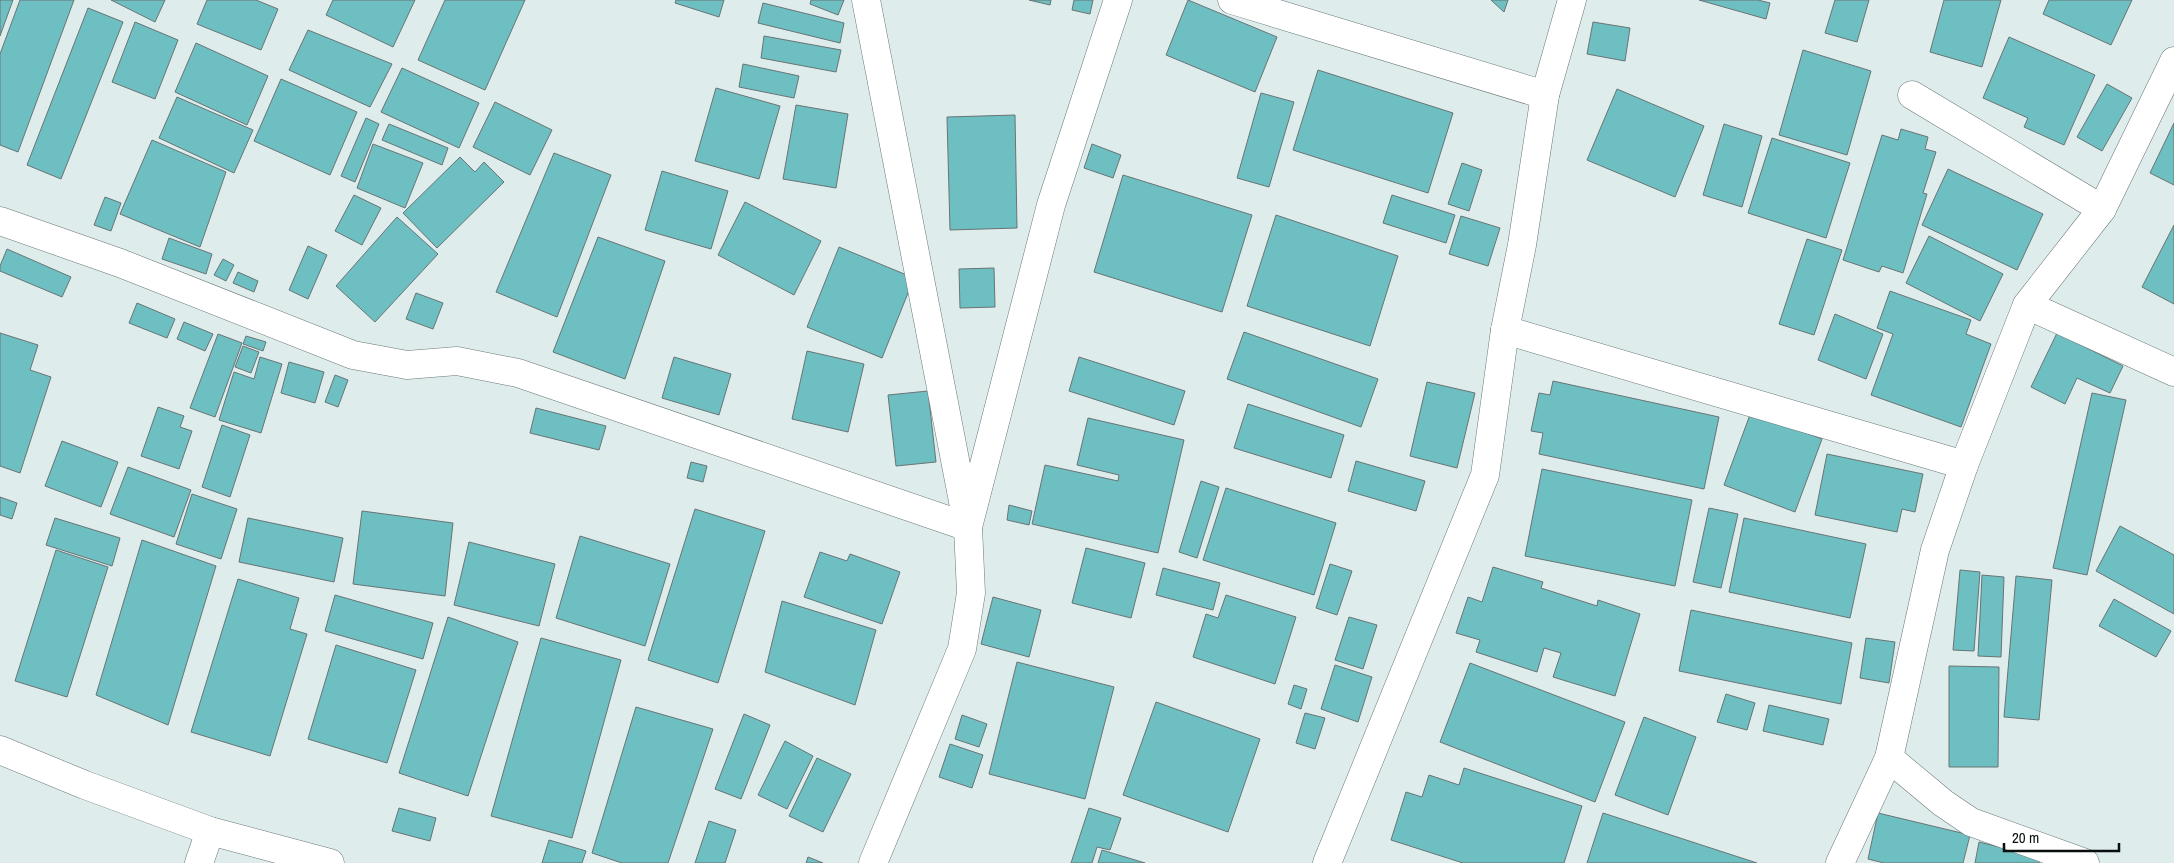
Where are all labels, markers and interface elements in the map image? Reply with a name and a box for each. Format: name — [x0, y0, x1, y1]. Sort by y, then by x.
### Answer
scale bar — [2004, 820, 2119, 852]
text: 20 m — [2012, 827, 2039, 848]

